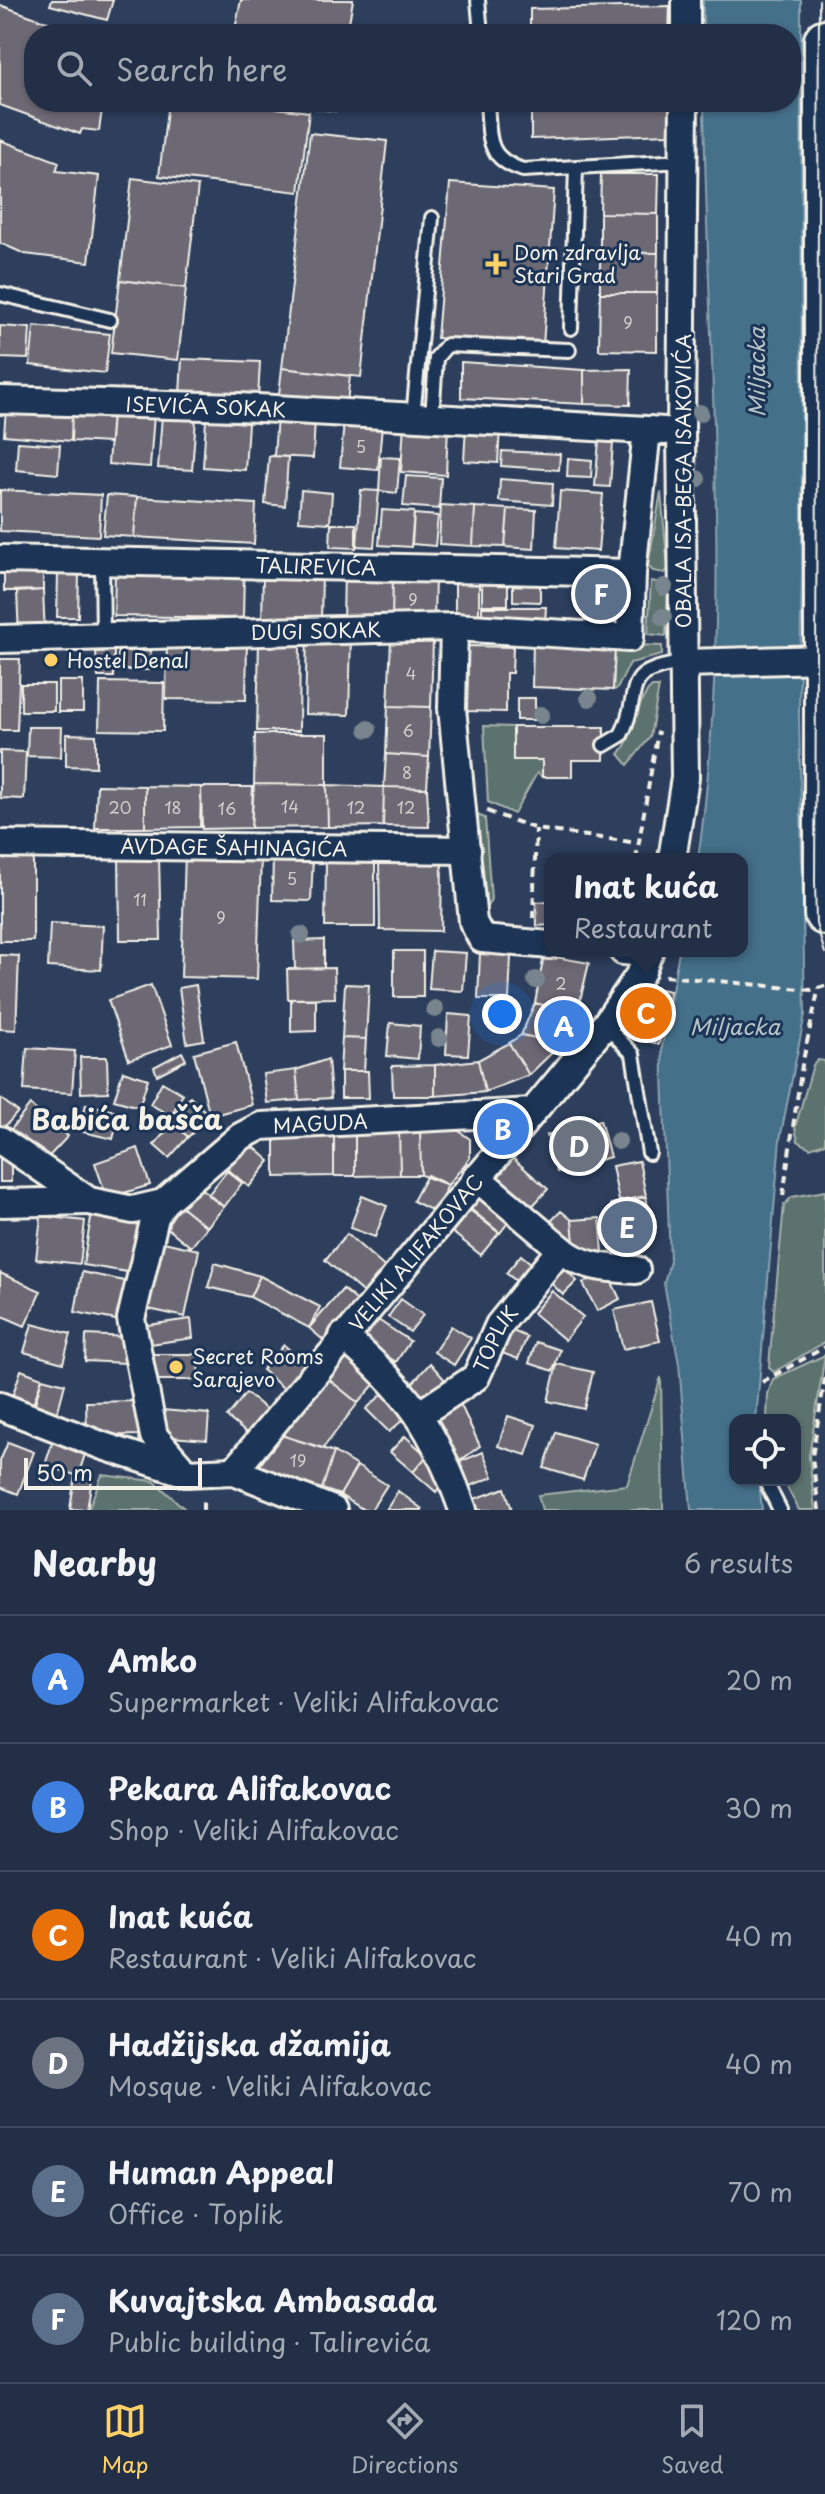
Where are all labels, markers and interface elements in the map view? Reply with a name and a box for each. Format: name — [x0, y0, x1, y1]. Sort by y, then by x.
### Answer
search box — [24, 24, 801, 112]
icon: search — [52, 46, 96, 90]
text: Search here — [116, 46, 288, 91]
place label: Dom zdravlja Stari Grad — [514, 237, 641, 290]
marker: Dom zdravlja Stari Grad — [485, 253, 507, 275]
house number: 9 — [623, 310, 633, 334]
water label: Miljacka — [739, 326, 772, 417]
street label: OBALA ISA-BEGA ISAKOVIĆA — [668, 334, 698, 628]
street label: ISEVIĆA SOKAK — [125, 389, 287, 425]
house number: 5 — [356, 434, 366, 458]
street label: TALIREVIĆA — [255, 550, 377, 582]
pin: F — [575, 564, 627, 624]
house number: 9 — [408, 587, 418, 611]
street label: DUGI SOKAK — [250, 614, 381, 647]
place label: Hostel Denal — [67, 645, 189, 675]
marker: Hostel Denal — [42, 651, 60, 669]
house number: 4 — [406, 661, 416, 685]
house number: 6 — [402, 718, 414, 742]
house number: 8 — [402, 760, 412, 784]
house number: 14 — [281, 794, 299, 818]
house number: 20 — [109, 795, 131, 819]
house number: 18 — [164, 795, 182, 819]
house number: 12 — [347, 795, 365, 819]
house number: 12 — [397, 795, 415, 819]
house number: 16 — [218, 796, 236, 820]
street label: AVDAGE ŠAHINAGIĆA — [120, 831, 348, 863]
popup — [544, 853, 748, 957]
text: Inat kuća — [573, 863, 719, 908]
house number: 5 — [287, 866, 297, 890]
house number: 11 — [133, 887, 147, 911]
house number: 9 — [216, 905, 226, 929]
text: Restaurant — [573, 908, 712, 947]
house number: 2 — [555, 971, 567, 995]
pin: C — [620, 983, 672, 1043]
your location — [482, 994, 522, 1034]
pin: A — [538, 996, 590, 1056]
water label: Miljacka — [690, 1009, 781, 1042]
district label: Babića bašča — [31, 1097, 223, 1140]
pin: B — [477, 1099, 529, 1159]
street label: MAGUDA — [272, 1106, 368, 1140]
pin: D — [553, 1116, 605, 1176]
street label: VELIKI ALIFAKOVAC — [341, 1168, 490, 1338]
pin: E — [601, 1197, 653, 1257]
street label: TOPLIK — [465, 1298, 525, 1377]
place label: Secret Rooms Sarajevo — [192, 1341, 323, 1394]
marker: Secret Rooms Sarajevo — [167, 1358, 185, 1376]
map controls — [729, 1414, 801, 1486]
button: locate — [729, 1414, 801, 1486]
house number: 19 — [290, 1448, 306, 1472]
scale bar — [24, 1454, 202, 1490]
text: 50 m — [36, 1455, 93, 1488]
text: Nearby — [32, 1536, 157, 1588]
text: 6 results — [684, 1543, 793, 1582]
text: Amko — [108, 1637, 197, 1682]
text: A — [48, 1660, 68, 1699]
text: 20 m — [726, 1660, 793, 1699]
text: Supermarket · Veliki Alifakovac — [108, 1682, 499, 1721]
text: Pekara Alifakovac — [108, 1765, 391, 1810]
text: B — [49, 1788, 67, 1827]
text: 30 m — [725, 1788, 793, 1827]
text: Shop · Veliki Alifakovac — [108, 1810, 399, 1849]
text: Inat kuća — [108, 1893, 253, 1938]
text: C — [48, 1916, 68, 1955]
text: 40 m — [725, 1916, 793, 1955]
text: Restaurant · Veliki Alifakovac — [108, 1938, 476, 1977]
text: Hadžijska džamija — [108, 2021, 391, 2066]
text: D — [48, 2044, 68, 2083]
text: 40 m — [725, 2044, 793, 2083]
text: Mosque · Veliki Alifakovac — [108, 2066, 432, 2105]
text: Human Appeal — [108, 2149, 334, 2194]
text: E — [50, 2172, 66, 2211]
text: 70 m — [728, 2172, 793, 2211]
text: Office · Toplik — [108, 2194, 283, 2233]
text: Kuvajtska Ambasada — [108, 2277, 437, 2322]
text: F — [50, 2300, 66, 2339]
text: 120 m — [716, 2300, 793, 2339]
text: Public building · Talirevića — [108, 2322, 430, 2361]
tab: Map — [101, 2399, 148, 2480]
tab: Directions — [351, 2399, 458, 2480]
tab: Saved — [661, 2399, 724, 2480]

